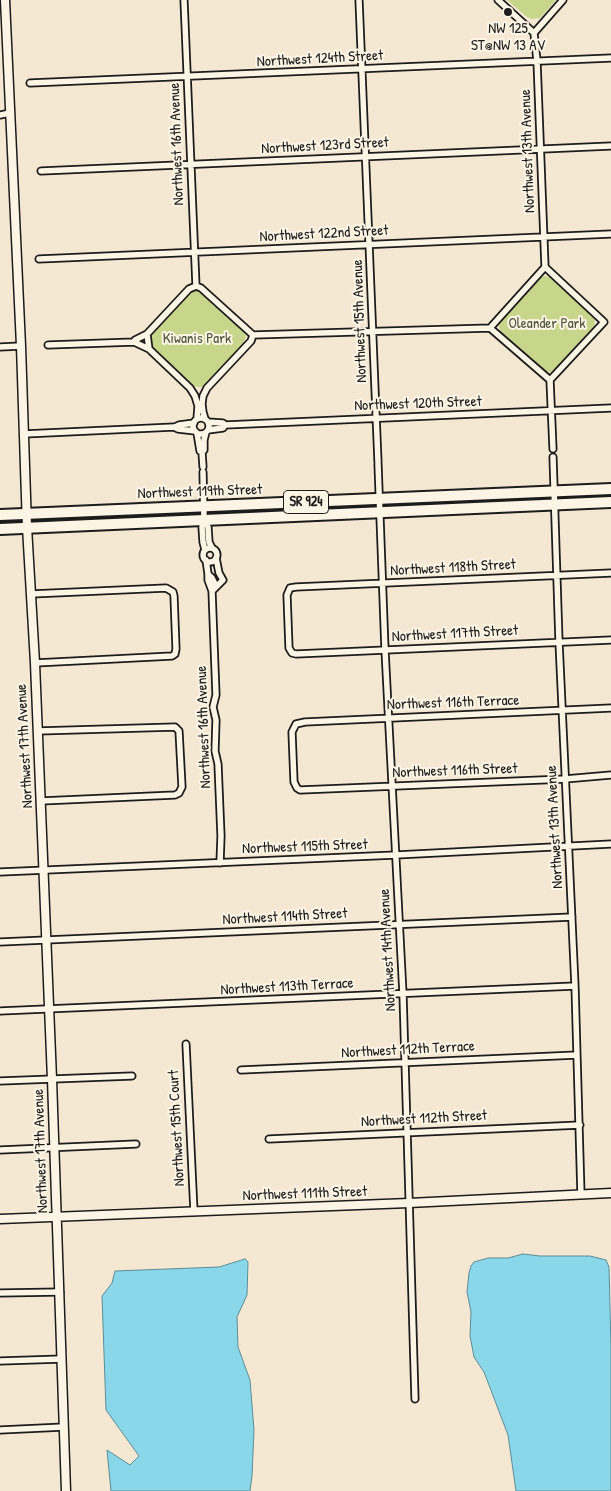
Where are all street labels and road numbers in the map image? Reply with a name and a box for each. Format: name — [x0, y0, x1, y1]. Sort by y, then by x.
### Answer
street label: Northwest 124th Street — [256, 47, 384, 71]
street label: Northwest 16th Avenue — [166, 82, 188, 206]
street label: Northwest 13th Avenue — [517, 89, 539, 213]
street label: Northwest 123rd Street — [261, 134, 389, 158]
street label: Northwest 122nd Street — [259, 222, 389, 246]
street label: Northwest 15th Avenue — [349, 259, 371, 383]
street label: Northwest 120th Street — [354, 393, 482, 415]
street label: Northwest 119th Street — [137, 481, 263, 503]
road number: SR 924 — [284, 491, 328, 514]
street label: Northwest 118th Street — [390, 556, 516, 580]
street label: Northwest 117th Street — [391, 622, 519, 646]
street label: Northwest 16th Avenue — [193, 665, 215, 789]
street label: Northwest 17th Avenue — [13, 683, 37, 809]
street label: Northwest 116th Terrace — [386, 692, 520, 714]
street label: Northwest 116th Street — [392, 760, 518, 782]
street label: Northwest 13th Avenue — [543, 765, 567, 889]
street label: Northwest 115th Street — [242, 836, 368, 858]
street label: Northwest 14th Avenue — [376, 888, 400, 1012]
street label: Northwest 114th Street — [222, 905, 348, 929]
street label: Northwest 113th Terrace — [220, 975, 354, 999]
street label: Northwest 112th Terrace — [341, 1038, 475, 1062]
street label: Northwest 15th Court — [165, 1069, 189, 1187]
street label: Northwest 17th Avenue — [30, 1089, 52, 1213]
street label: Northwest 112th Street — [360, 1107, 488, 1131]
street label: Northwest 111th Street — [242, 1183, 368, 1205]

